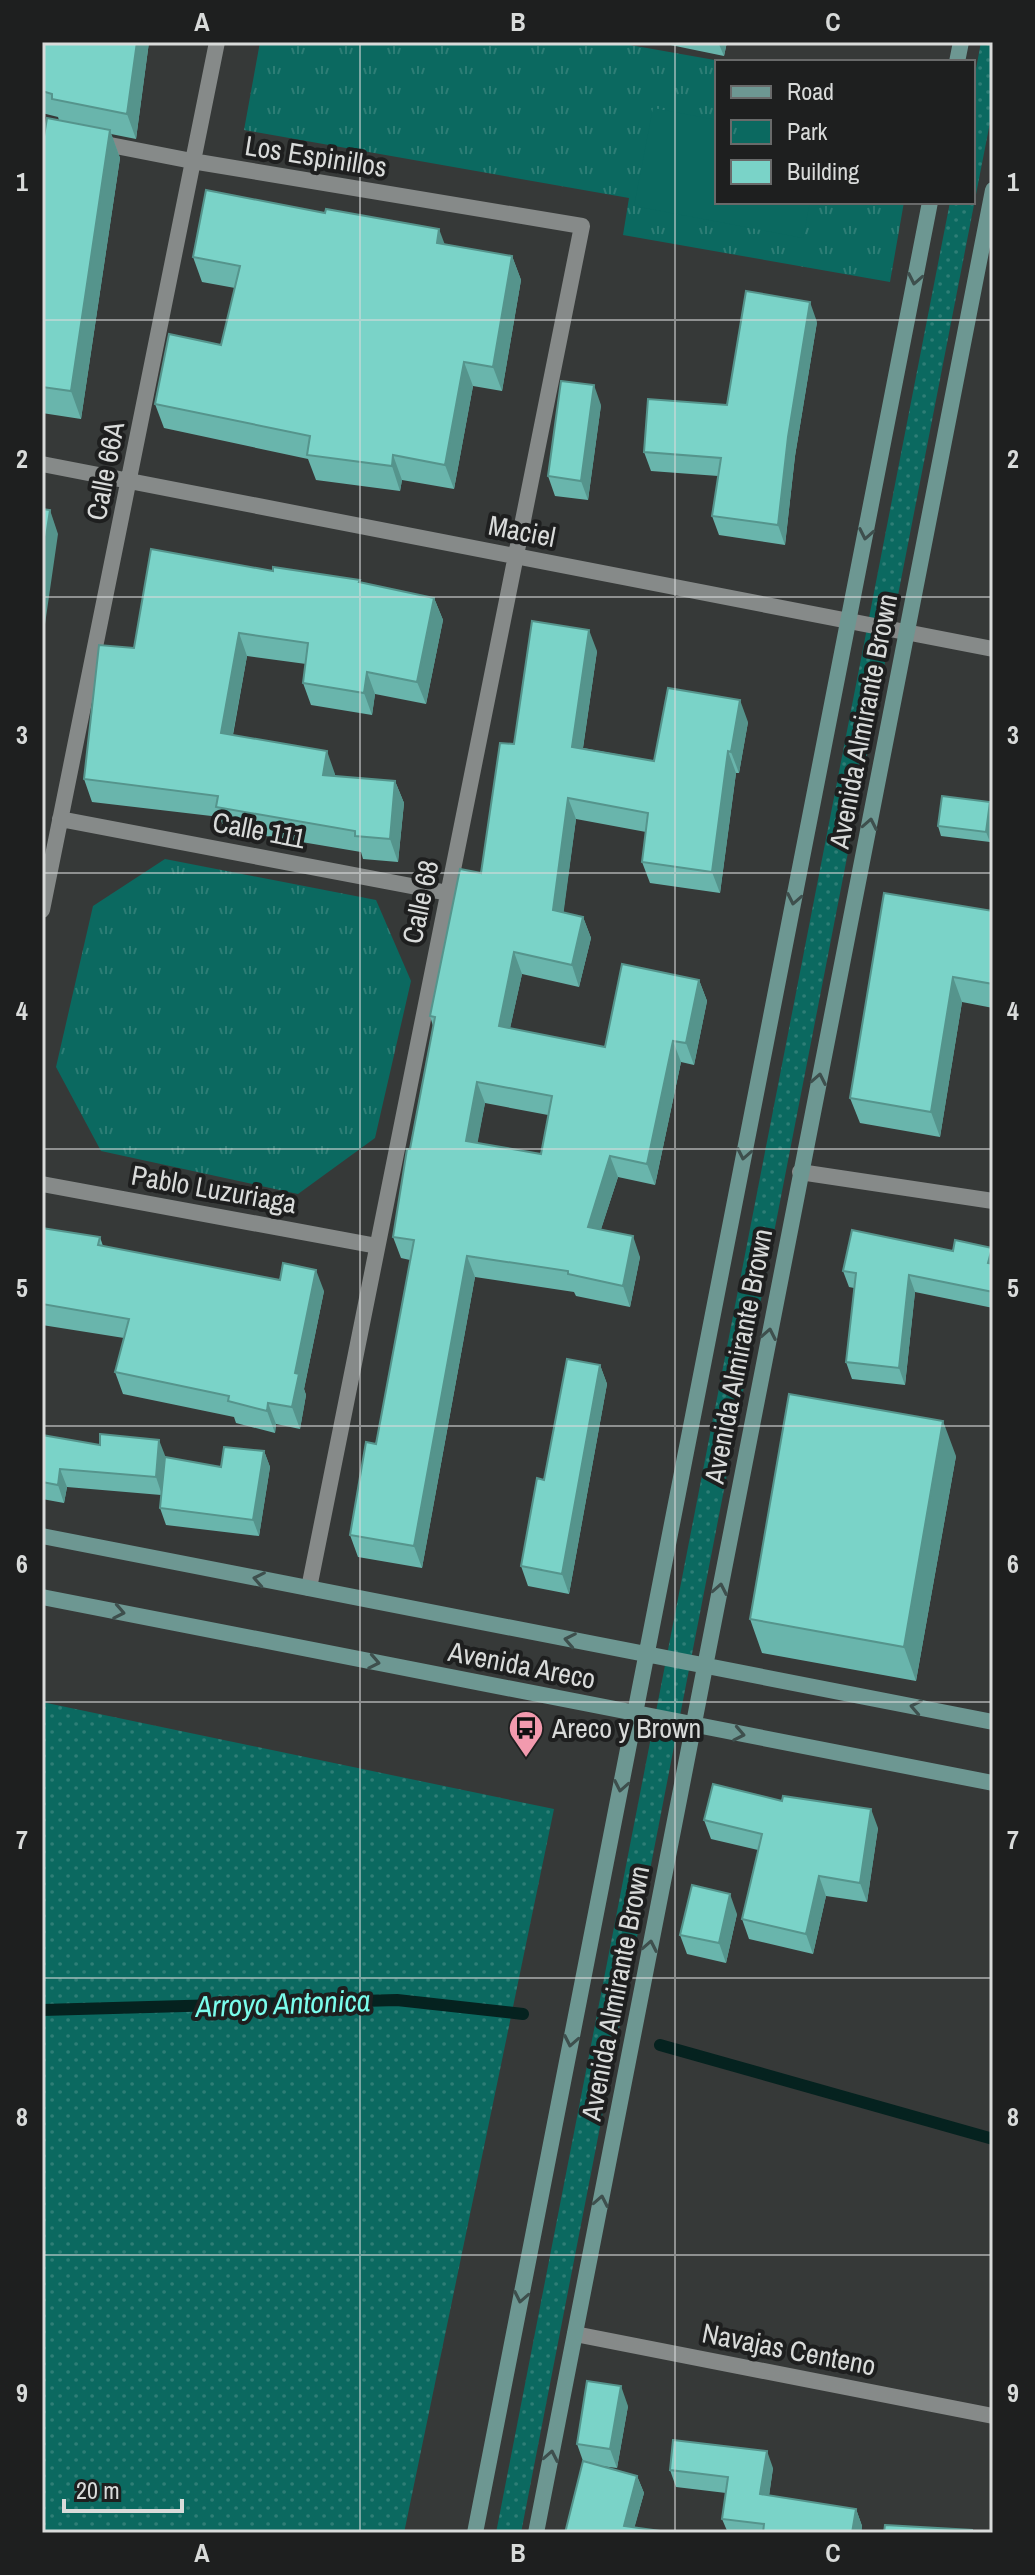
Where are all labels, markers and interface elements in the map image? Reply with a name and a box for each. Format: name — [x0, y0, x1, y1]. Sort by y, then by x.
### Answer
text: A — [194, 4, 210, 39]
text: B — [510, 4, 526, 39]
text: C — [825, 4, 841, 39]
legend — [715, 60, 975, 204]
text: Road — [787, 75, 834, 107]
text: Park — [787, 115, 828, 147]
street label: Los Espinillos — [242, 126, 390, 186]
text: Building — [787, 155, 859, 187]
text: 1 — [16, 164, 28, 199]
text: 1 — [1007, 164, 1019, 199]
one-way arrow — [907, 271, 924, 285]
street label: Calle 66A — [77, 418, 133, 523]
text: 2 — [16, 441, 28, 476]
text: 2 — [1007, 441, 1019, 476]
street label: Maciel — [485, 506, 559, 556]
one-way arrow — [858, 527, 875, 541]
street label: Avenida Almirante Brown — [819, 590, 906, 853]
text: 3 — [16, 717, 28, 752]
text: 3 — [1007, 717, 1019, 752]
street label: Calle 111 — [209, 802, 309, 858]
one-way arrow — [860, 817, 877, 830]
street label: Calle 68 — [393, 857, 447, 947]
one-way arrow — [787, 892, 804, 906]
text: 4 — [16, 993, 28, 1028]
text: 4 — [1007, 993, 1019, 1028]
one-way arrow — [810, 1073, 827, 1086]
one-way arrow — [736, 1147, 753, 1160]
street label: Pablo Luzuriaga — [128, 1156, 300, 1222]
street label: Avenida Almirante Brown — [694, 1225, 781, 1488]
text: 5 — [16, 1270, 28, 1305]
text: 5 — [1007, 1270, 1019, 1305]
one-way arrow — [760, 1328, 777, 1341]
text: 6 — [16, 1546, 28, 1581]
text: 6 — [1007, 1546, 1019, 1581]
one-way arrow — [253, 1571, 266, 1588]
one-way arrow — [710, 1582, 727, 1596]
one-way arrow — [112, 1603, 125, 1620]
street label: Avenida Areco — [444, 1632, 599, 1698]
one-way arrow — [563, 1632, 576, 1649]
one-way arrow — [366, 1653, 380, 1670]
one-way arrow — [910, 1700, 923, 1717]
bus stop icon: Areco y Brown — [507, 1709, 545, 1759]
place label: Areco y Brown — [551, 1709, 701, 1747]
one-way arrow — [732, 1724, 746, 1741]
one-way arrow — [613, 1779, 630, 1793]
text: 7 — [16, 1822, 28, 1857]
text: 7 — [1007, 1822, 1019, 1857]
street label: Avenida Almirante Brown — [571, 1862, 658, 2125]
one-way arrow — [641, 1939, 658, 1953]
water label: Arroyo Antonica — [193, 1980, 371, 2026]
one-way arrow — [563, 2034, 580, 2048]
text: 8 — [16, 2099, 28, 2134]
text: 8 — [1007, 2099, 1019, 2134]
one-way arrow — [592, 2195, 609, 2208]
one-way arrow — [513, 2289, 530, 2303]
street label: Navajas Centeno — [699, 2314, 879, 2384]
text: 9 — [16, 2375, 28, 2410]
text: 9 — [1007, 2375, 1019, 2410]
one-way arrow — [542, 2450, 559, 2463]
scale bar — [64, 2463, 182, 2513]
text: 20 m — [76, 2474, 120, 2506]
text: A — [194, 2535, 210, 2570]
text: B — [510, 2535, 526, 2570]
text: C — [825, 2535, 841, 2570]

